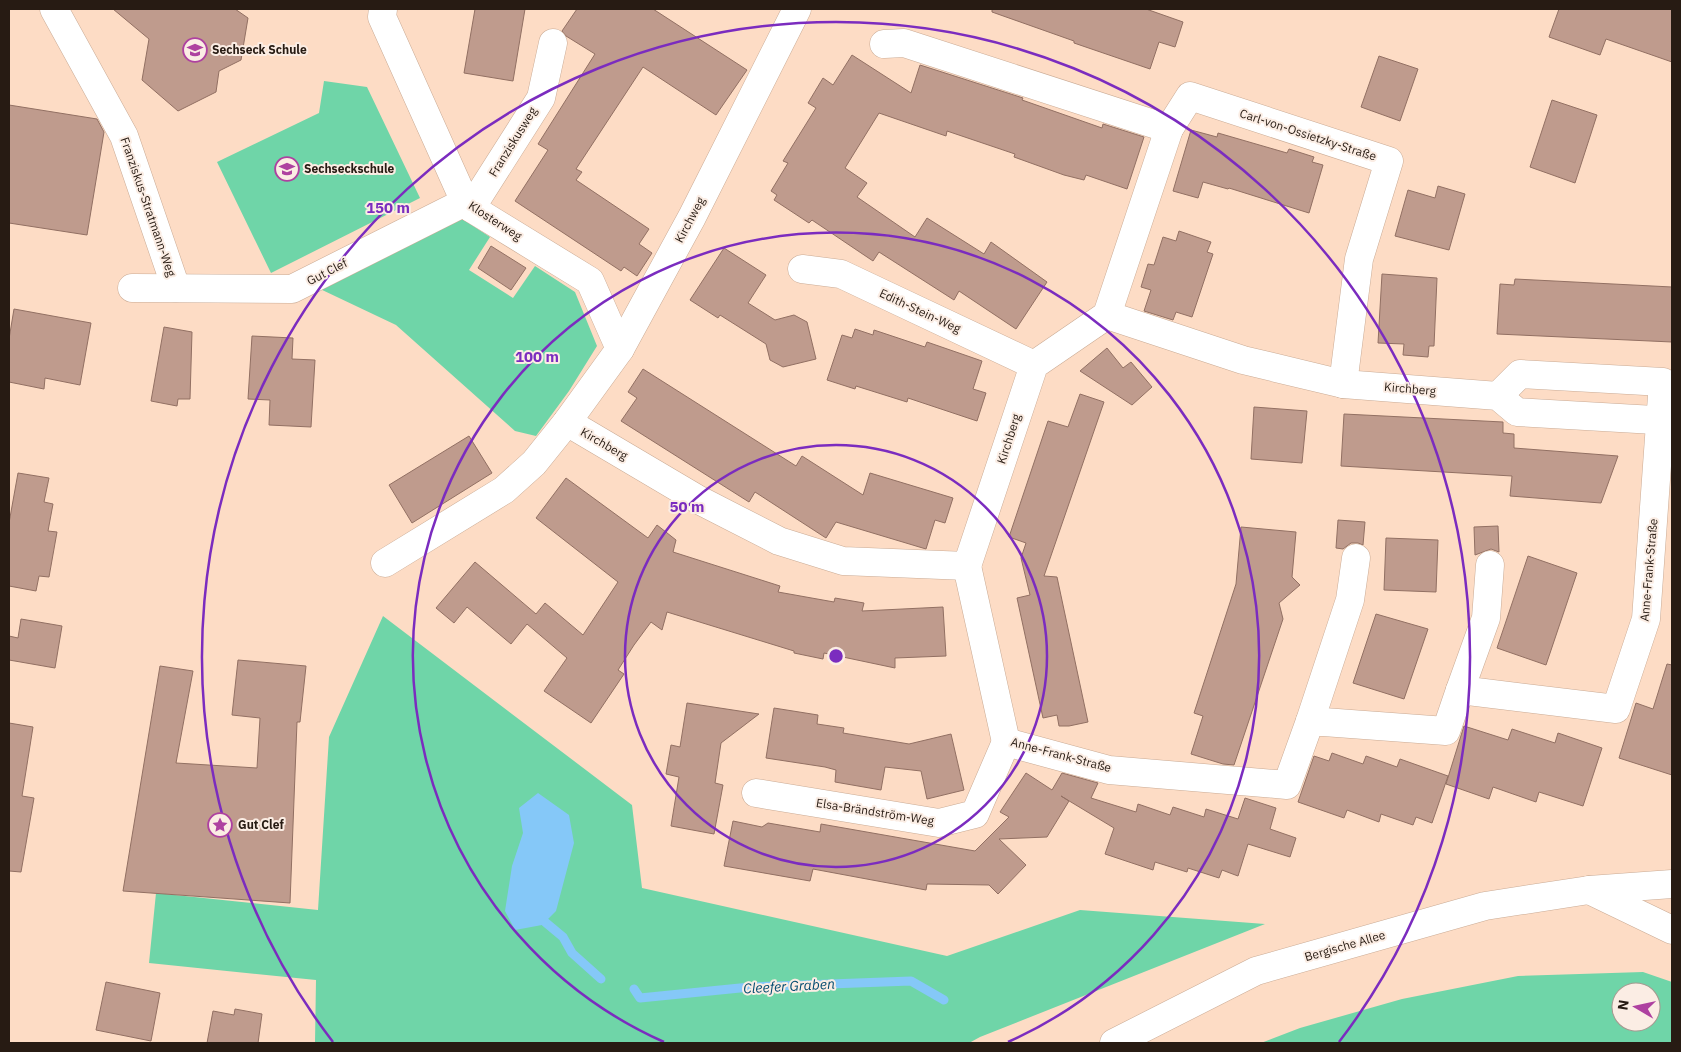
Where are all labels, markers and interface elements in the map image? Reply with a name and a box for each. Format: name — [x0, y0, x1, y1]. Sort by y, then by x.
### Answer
school or university icon: Sechseck Schule — [182, 37, 208, 63]
place label: Sechseck Schule — [212, 42, 307, 57]
street label: Franziskusweg — [485, 104, 540, 179]
street label: Carl-von-Ossietzky-Straße — [1238, 105, 1379, 164]
street label: Franziskus-Stratmann-Weg — [118, 135, 180, 279]
school or university icon: Sechseckschule — [274, 156, 300, 182]
place label: Sechseckschule — [304, 161, 395, 176]
street label: Kirchweg — [671, 194, 708, 245]
text: 150 m — [366, 198, 410, 217]
street label: Klosterweg — [466, 198, 525, 244]
street label: Gut Clef — [304, 255, 350, 288]
street label: Edith-Stein-Weg — [877, 285, 964, 336]
text: 100 m — [515, 347, 559, 366]
street label: Kirchberg — [1384, 379, 1437, 398]
street label: Kirchberg — [993, 411, 1024, 466]
street label: Kirchberg — [578, 424, 631, 463]
text: 50 m — [670, 497, 704, 516]
street label: Anne-Frank-Straße — [1637, 517, 1661, 622]
centre of rings — [827, 647, 845, 665]
street label: Anne-Frank-Straße — [1009, 734, 1113, 775]
street label: Elsa-Brändström-Weg — [815, 795, 936, 828]
place icon: Gut Clef — [207, 812, 233, 838]
place label: Gut Clef — [238, 817, 284, 832]
street label: Bergische Allee — [1303, 927, 1387, 964]
water label: Cleefer Graben — [743, 975, 835, 997]
north arrow — [1611, 982, 1661, 1032]
text: N — [1613, 999, 1633, 1011]

